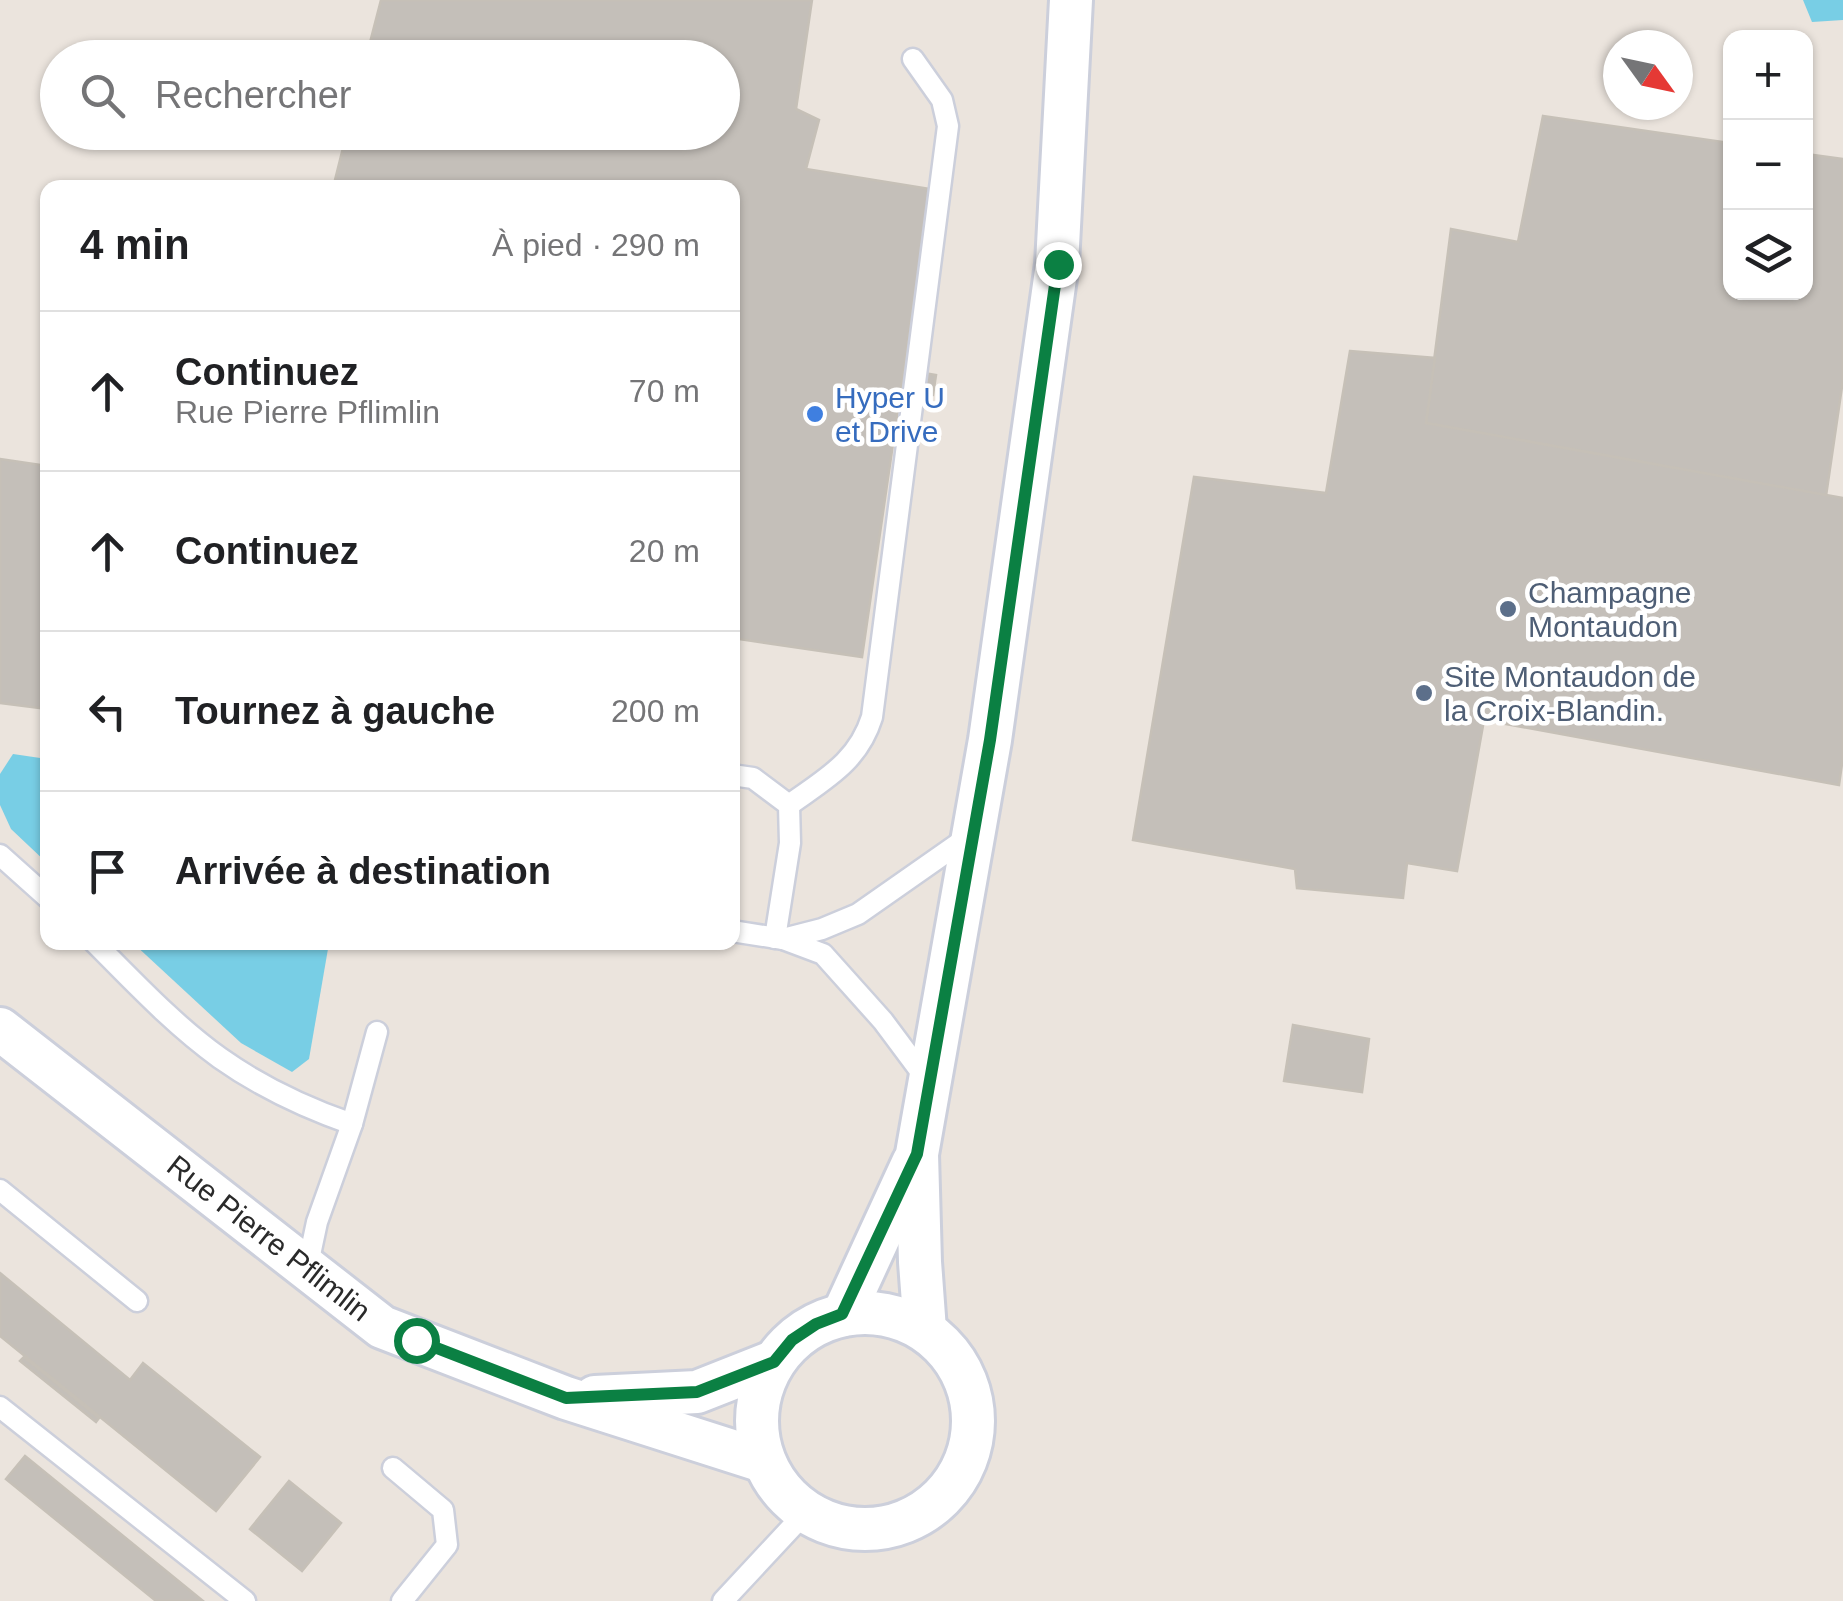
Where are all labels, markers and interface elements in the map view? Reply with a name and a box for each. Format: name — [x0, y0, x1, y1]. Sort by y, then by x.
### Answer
north arrow — [1603, 30, 1693, 120]
map controls — [1723, 30, 1813, 300]
button: + — [1723, 30, 1813, 120]
search box — [40, 40, 740, 150]
icon: search — [75, 68, 130, 123]
text: Rechercher — [155, 74, 351, 116]
button: − — [1723, 120, 1813, 210]
button: layers — [1723, 210, 1813, 300]
text: 4 min — [80, 221, 190, 268]
text: À pied · 290 m — [492, 227, 700, 263]
route end — [1036, 242, 1082, 288]
text: Continuez — [175, 351, 359, 393]
icon: ahead — [80, 364, 135, 419]
text: 70 m — [629, 373, 700, 409]
place label: Hyper U et Drive — [835, 381, 945, 448]
text: Rue Pierre Pflimlin — [175, 394, 440, 430]
marker: Hyper U et Drive — [804, 403, 826, 425]
icon: ahead — [80, 524, 135, 579]
text: Continuez — [175, 530, 359, 572]
text: 20 m — [629, 533, 700, 569]
place label: Champagne Montaudon — [1528, 576, 1691, 643]
marker: Champagne Montaudon — [1497, 598, 1519, 620]
place label: Site Montaudon de la Croix-Blandin. — [1444, 660, 1696, 727]
marker: Site Montaudon de la Croix-Blandin. — [1413, 682, 1435, 704]
icon: left — [80, 684, 135, 739]
text: Tournez à gauche — [175, 690, 495, 732]
text: 200 m — [611, 693, 700, 729]
icon: arrive — [80, 844, 135, 899]
text: Arrivée à destination — [175, 850, 551, 892]
street label: Rue Pierre Pflimlin — [161, 1149, 377, 1327]
route start — [394, 1318, 440, 1364]

